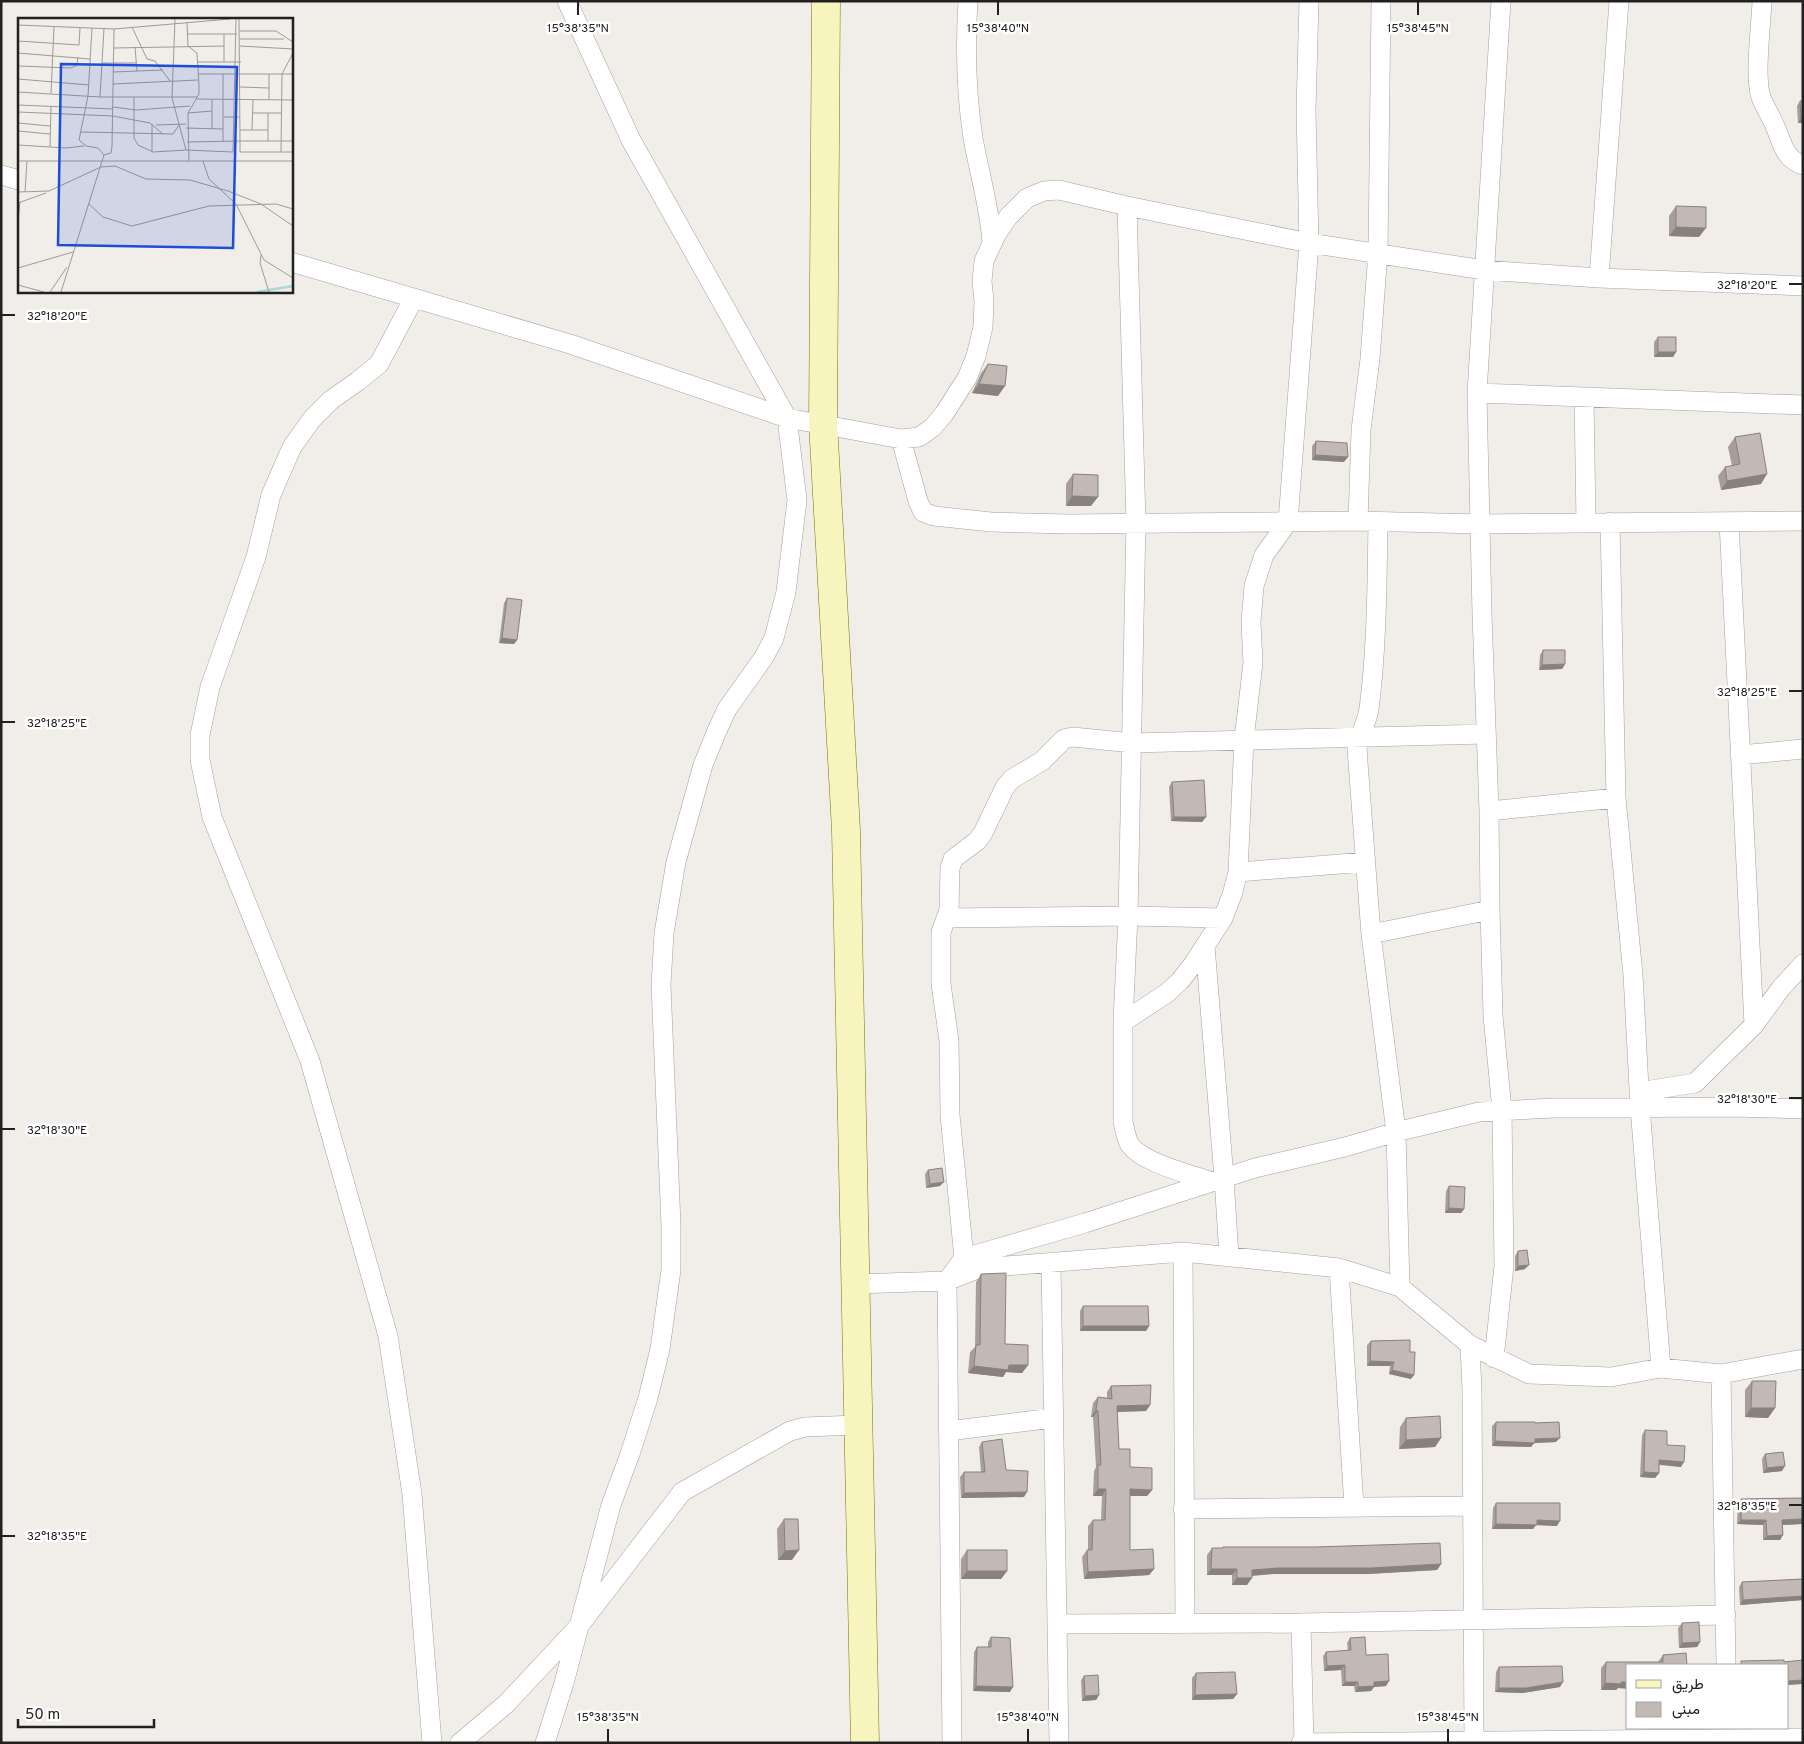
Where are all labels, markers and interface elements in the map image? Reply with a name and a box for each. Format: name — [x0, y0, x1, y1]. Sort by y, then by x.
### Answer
inset map — [18, 18, 292, 292]
text: 15°38'35"N — [547, 21, 609, 37]
text: 15°38'40"N — [967, 21, 1029, 37]
text: 15°38'45"N — [1387, 21, 1449, 37]
text: 32°18'20"E — [1717, 278, 1777, 294]
text: 32°18'20"E — [27, 309, 87, 325]
text: 32°18'25"E — [1717, 685, 1777, 701]
text: 32°18'25"E — [27, 716, 87, 732]
text: 32°18'30"E — [1717, 1092, 1777, 1108]
text: 32°18'30"E — [27, 1123, 87, 1139]
text: 32°18'35"E — [1717, 1499, 1777, 1515]
text: 32°18'35"E — [27, 1529, 87, 1545]
legend — [1626, 1664, 1789, 1729]
text: طريق — [1672, 1676, 1704, 1695]
scale bar — [18, 1696, 154, 1728]
text: مبنى — [1672, 1701, 1700, 1720]
text: 50 m — [25, 1706, 60, 1725]
text: 15°38'35"N — [577, 1710, 639, 1726]
text: 15°38'40"N — [997, 1710, 1059, 1726]
text: 15°38'45"N — [1417, 1710, 1479, 1726]

